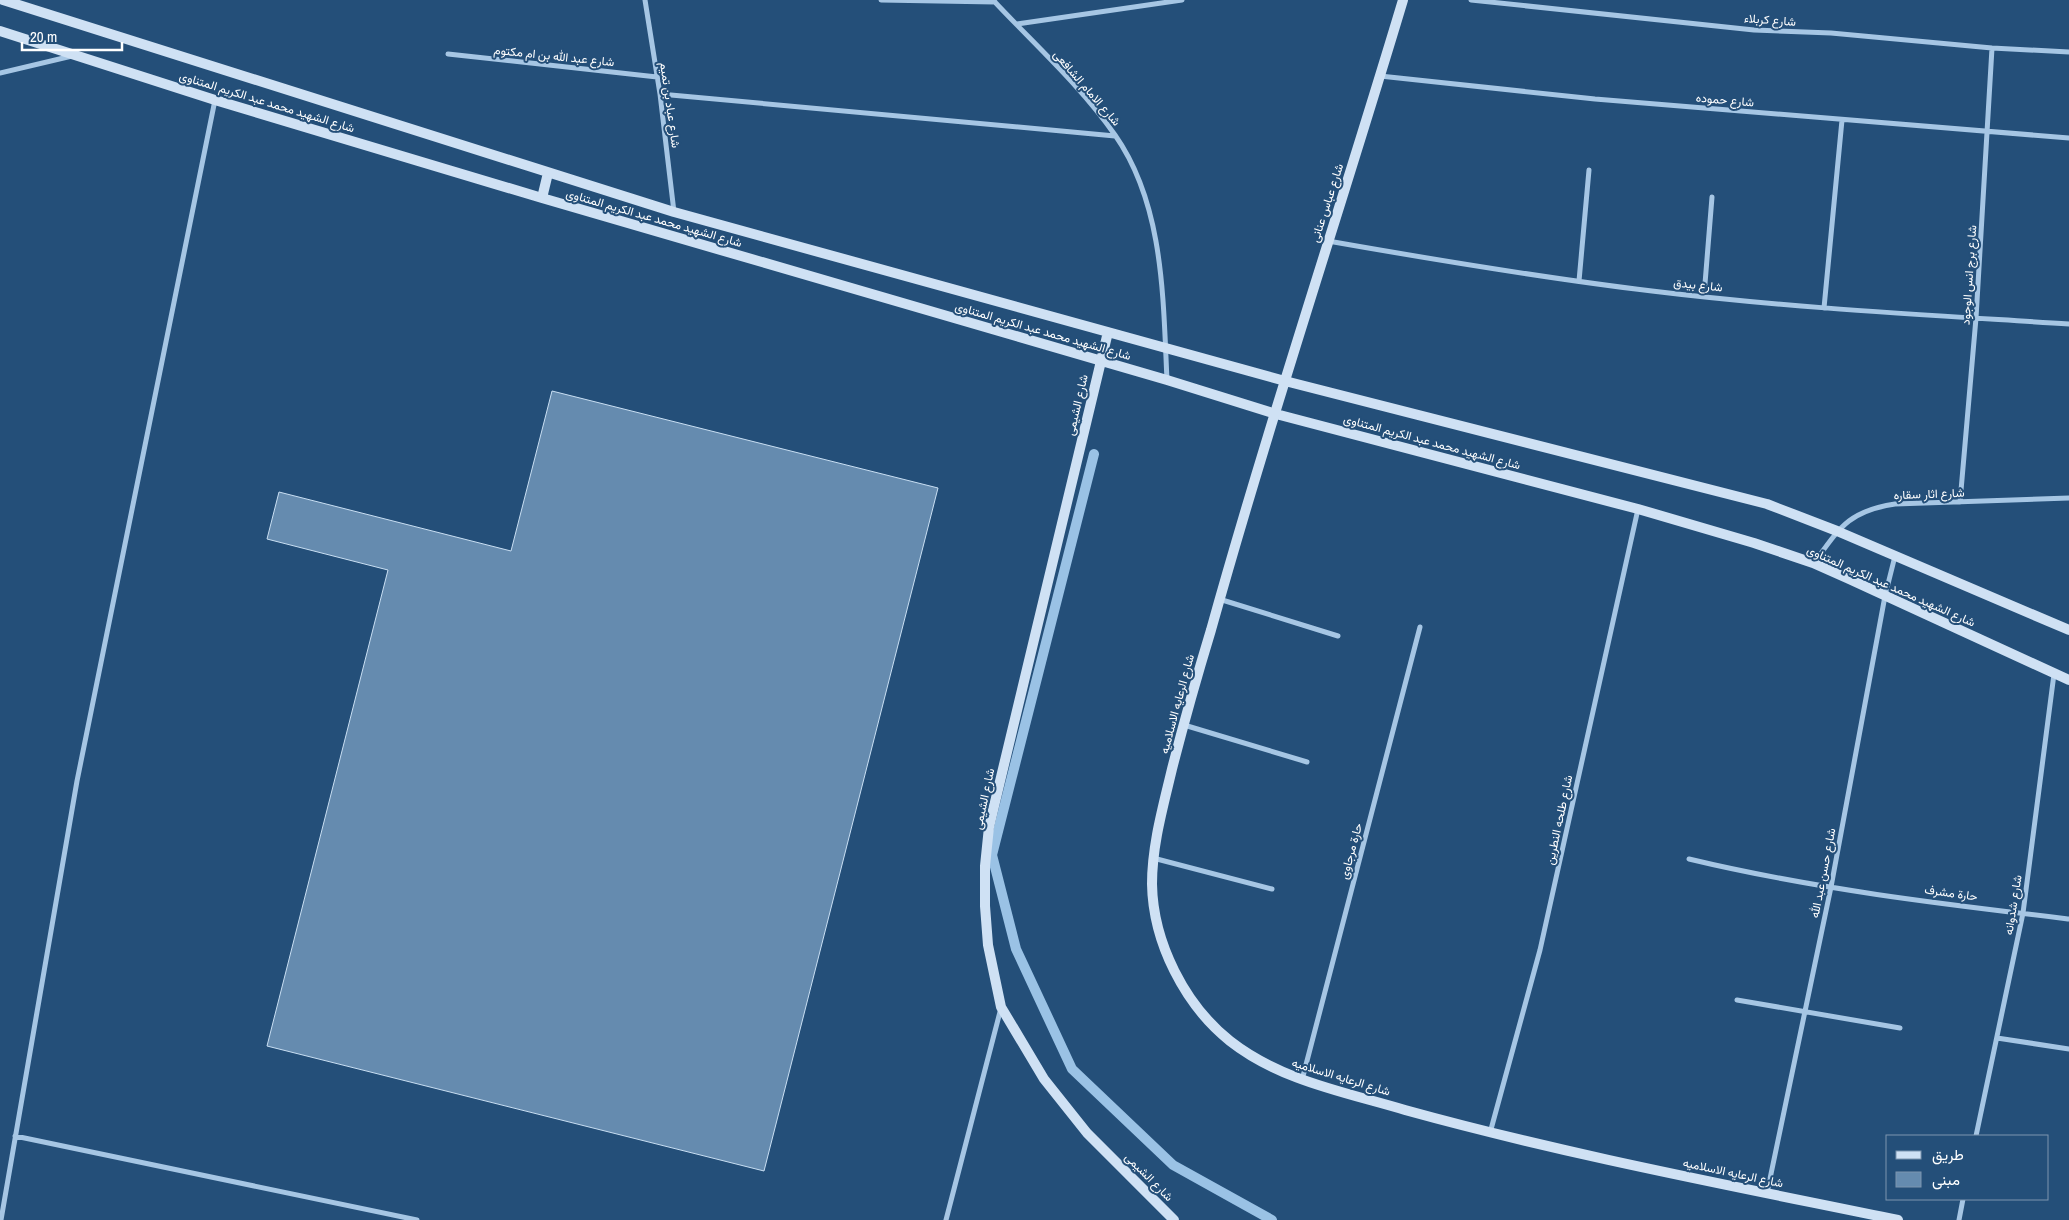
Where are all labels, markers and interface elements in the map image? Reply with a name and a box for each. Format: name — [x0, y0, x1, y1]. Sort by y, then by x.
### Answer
street label: شارع كربلاء — [1743, 10, 1797, 31]
scale bar — [22, 20, 122, 52]
text: 20 m — [30, 26, 57, 47]
street label: شارع عبد الله بن ام مكتوم — [493, 42, 615, 71]
street label: شارع الامام الشافعى — [1049, 47, 1124, 130]
street label: شارع عباد بن تميم — [655, 61, 684, 149]
street label: شارع الشهيد محمد عبد الكريم المتناوى — [177, 68, 357, 137]
street label: شارع حموده — [1695, 89, 1755, 112]
street label: شارع عباس عنانى — [1307, 162, 1348, 245]
street label: شارع الشهيد محمد عبد الكريم المتناوى — [564, 185, 744, 252]
street label: شارع برج انس الوجود — [1958, 224, 1981, 326]
street label: شارع بيدق — [1672, 274, 1723, 297]
street label: شارع الشهيد محمد عبد الكريم المتناوى — [953, 298, 1133, 365]
street label: شارع الشيمى — [1062, 373, 1093, 437]
street label: شارع الشهيد محمد عبد الكريم المتناوى — [1341, 411, 1522, 474]
street label: شارع اثار سقاره — [1893, 485, 1965, 504]
street label: شارع الشهيد محمد عبد الكريم المتناوى — [1804, 542, 1978, 631]
street label: شارع الرعايه الاسلاميه — [1156, 653, 1199, 756]
street label: شارع الشيمى — [970, 767, 999, 831]
street label: شارع طلحه النطرين — [1542, 774, 1577, 867]
street label: حارة مرجاوى — [1336, 821, 1366, 881]
street label: شارع حسن عبد الله — [1806, 827, 1841, 919]
street label: شارع شدوانه — [2000, 874, 2027, 936]
street label: حارة مشرف — [1923, 881, 1979, 905]
street label: شارع الرعايه الاسلاميه — [1290, 1054, 1392, 1101]
legend — [1886, 1135, 2049, 1200]
text: طريق — [1932, 1144, 1964, 1165]
street label: شارع الشيمى — [1121, 1149, 1177, 1205]
street label: شارع الرعايه الاسلاميه — [1681, 1155, 1785, 1192]
text: مبنى — [1932, 1169, 1960, 1190]

